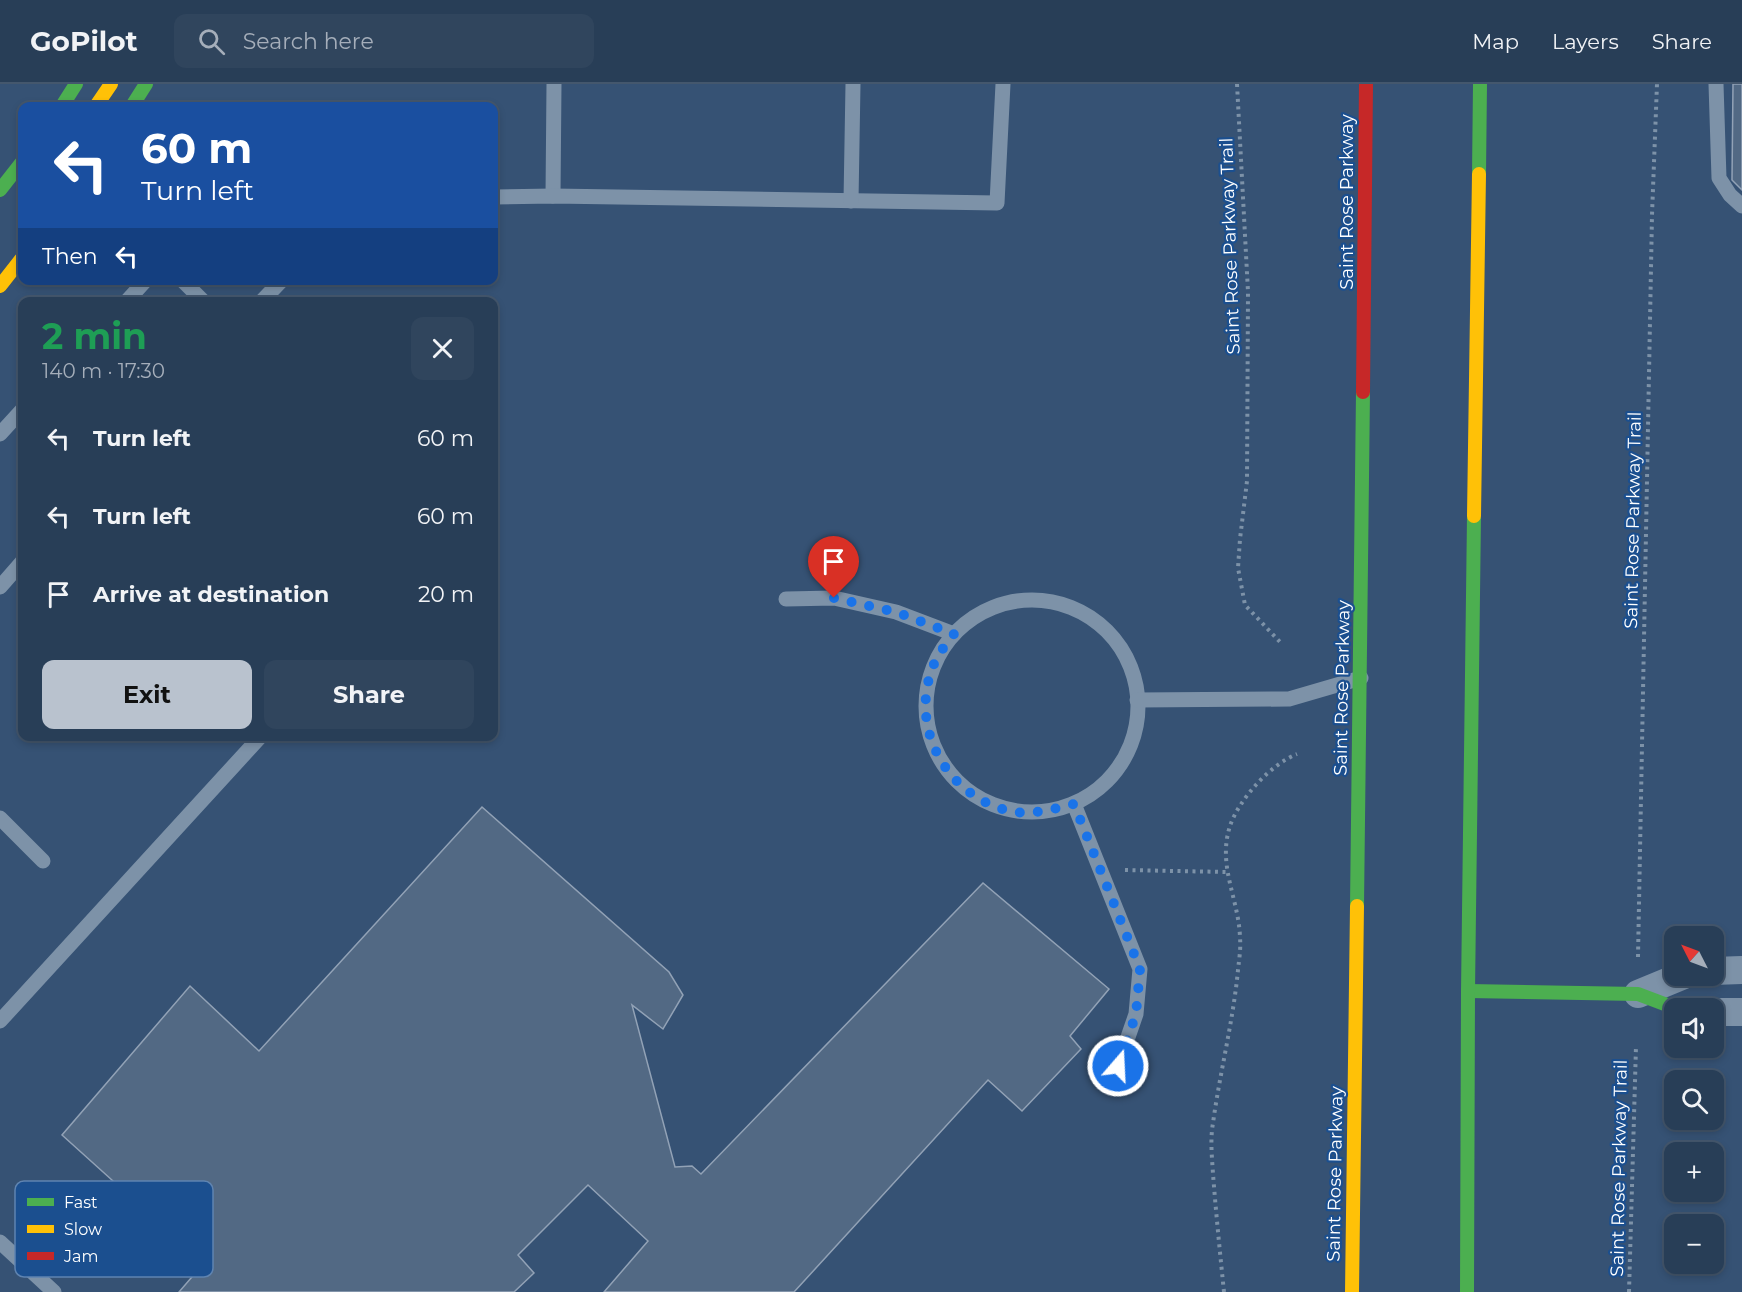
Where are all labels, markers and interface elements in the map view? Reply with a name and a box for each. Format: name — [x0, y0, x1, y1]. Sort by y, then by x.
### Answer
search box — [174, 14, 594, 68]
text: GoPilot — [30, 24, 138, 58]
icon: search — [195, 25, 228, 58]
text: Search here — [243, 28, 374, 55]
text: Map — [1472, 29, 1519, 54]
text: Layers — [1552, 29, 1619, 54]
text: Share — [1652, 29, 1712, 54]
street label: Saint Rose Parkway — [1336, 114, 1358, 290]
text: 60 m — [141, 122, 252, 174]
icon: left — [42, 126, 120, 204]
street label: Saint Rose Parkway Trail — [1215, 137, 1245, 355]
text: Turn left — [141, 174, 254, 207]
icon: left — [110, 240, 143, 273]
text: Then — [42, 243, 98, 270]
text: 2 min — [42, 314, 147, 358]
button: close — [411, 317, 474, 380]
text: 140 m · 17:30 — [42, 359, 165, 383]
street label: Saint Rose Parkway Trail — [1620, 411, 1646, 629]
icon: left — [42, 422, 75, 455]
text: Turn left — [93, 425, 191, 452]
text: 60 m — [417, 425, 474, 452]
icon: left — [42, 500, 75, 533]
text: Turn left — [93, 503, 191, 530]
text: 60 m — [417, 503, 474, 530]
pin — [808, 536, 859, 598]
icon: arrive — [817, 545, 850, 578]
icon: arrive — [42, 578, 75, 611]
text: Arrive at destination — [93, 581, 329, 608]
text: 20 m — [418, 581, 474, 608]
street label: Saint Rose Parkway — [1329, 600, 1355, 776]
button: Exit — [42, 660, 252, 729]
button: Share — [264, 660, 474, 729]
north arrow — [1664, 926, 1724, 986]
map controls — [1664, 926, 1724, 1274]
button: sound — [1664, 998, 1724, 1058]
position arrow — [1086, 1034, 1150, 1098]
street label: Saint Rose Parkway Trail — [1606, 1059, 1632, 1277]
button: search — [1664, 1070, 1724, 1130]
street label: Saint Rose Parkway — [1322, 1086, 1348, 1262]
button: + — [1664, 1142, 1724, 1202]
legend — [15, 1181, 213, 1277]
text: Fast — [64, 1193, 98, 1212]
button: − — [1664, 1214, 1724, 1274]
text: Slow — [64, 1220, 102, 1239]
text: Jam — [63, 1247, 98, 1266]

